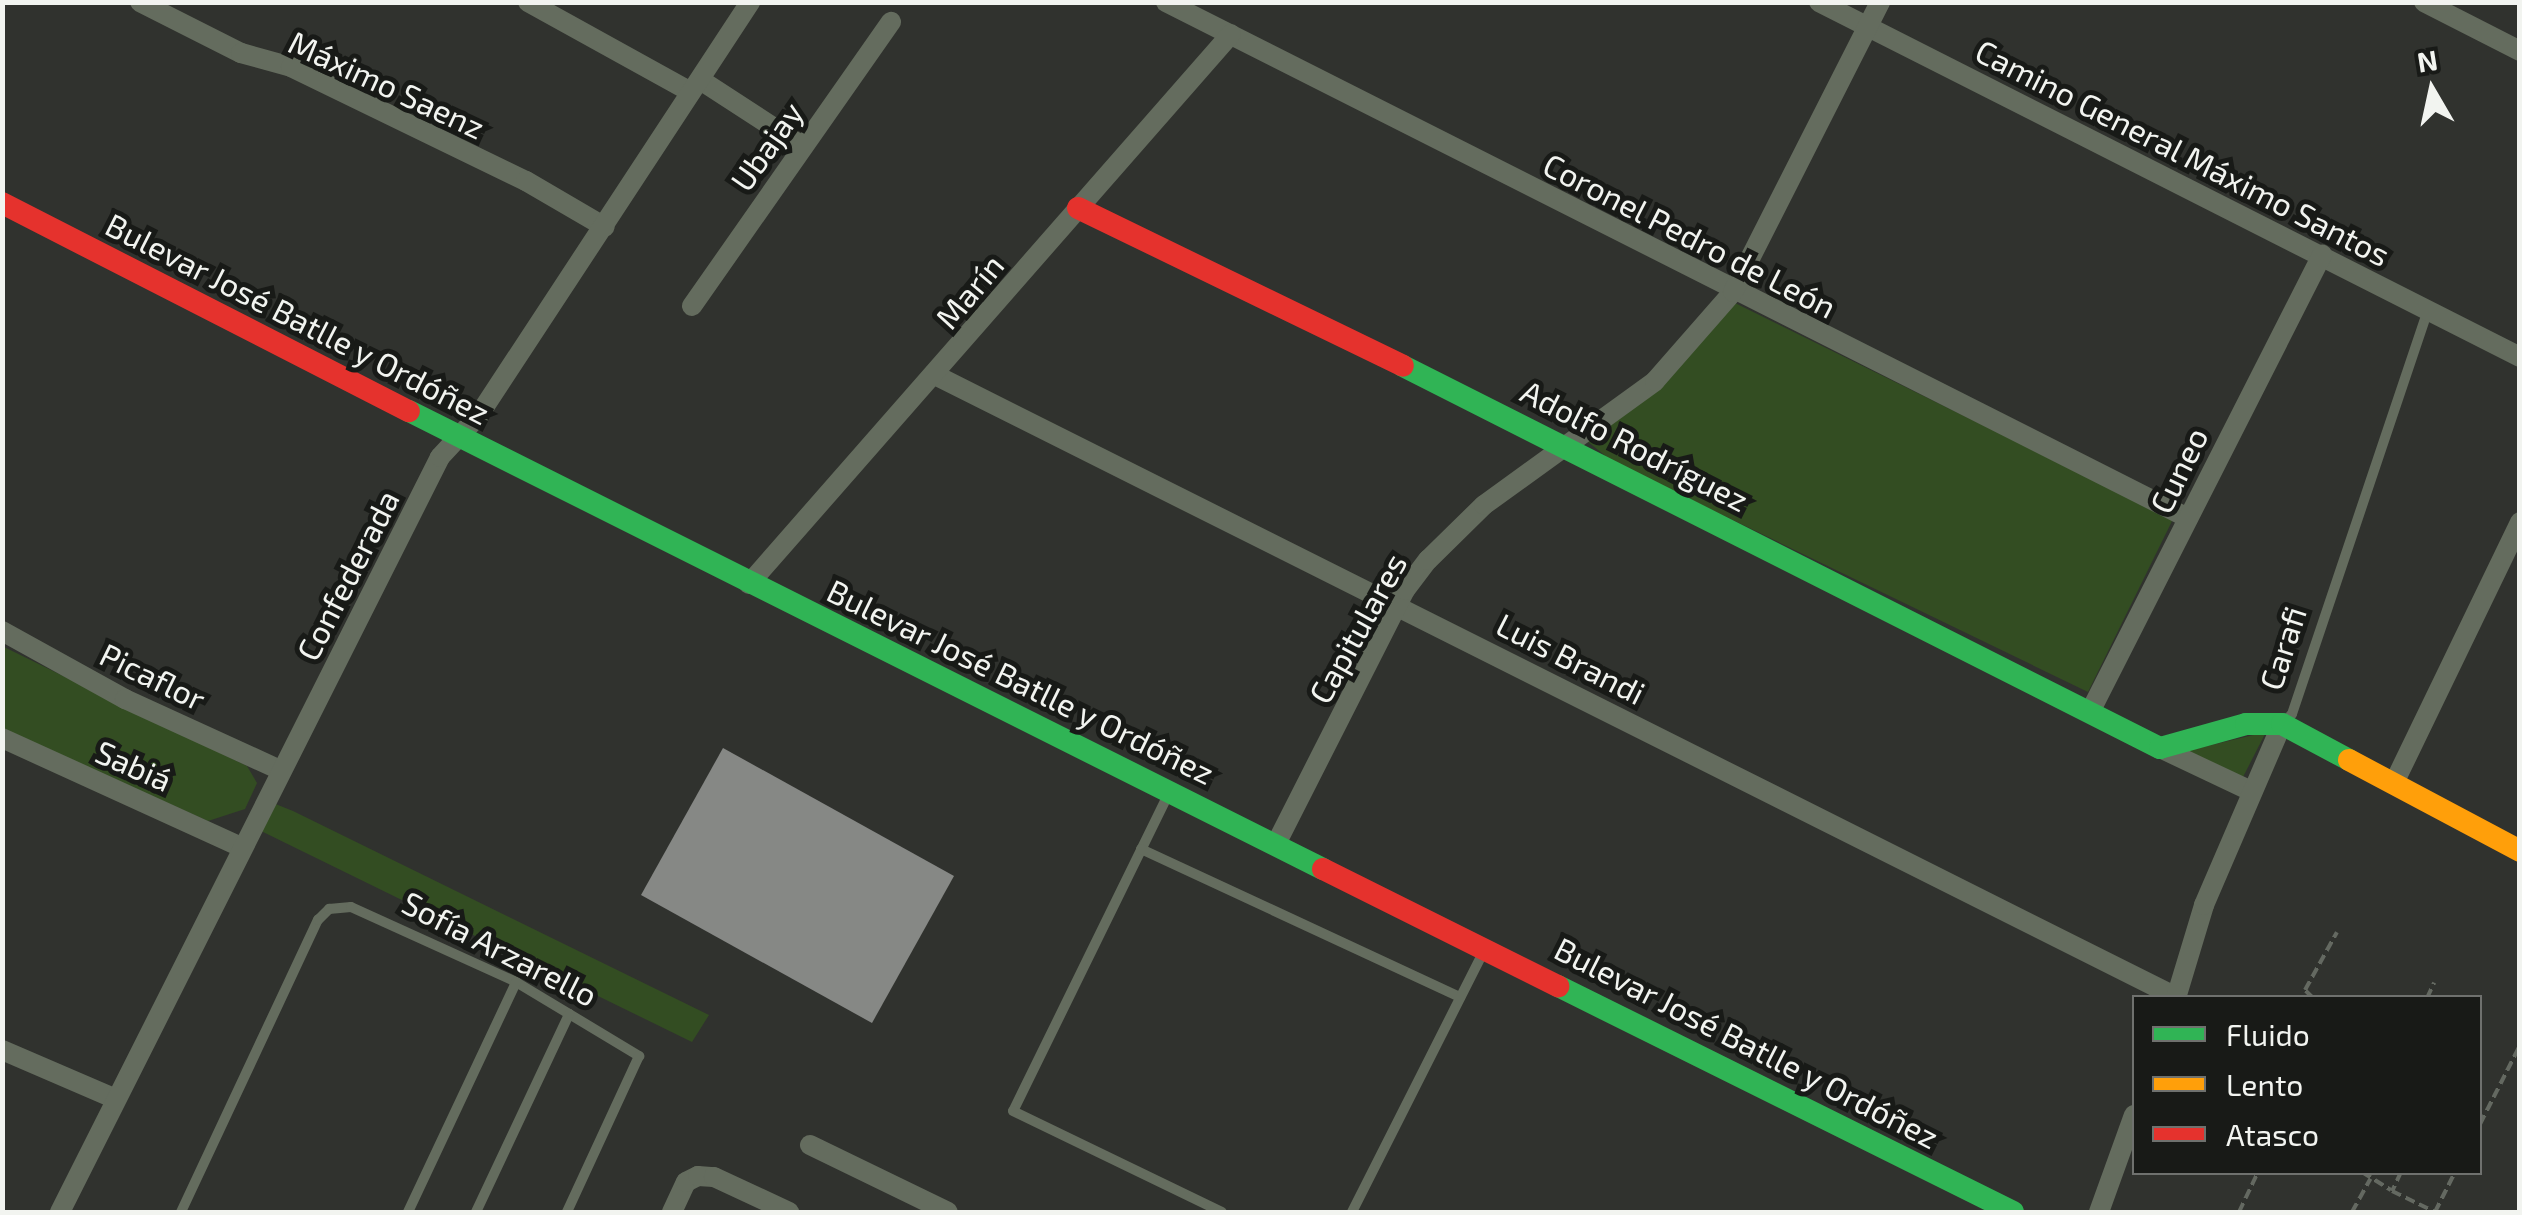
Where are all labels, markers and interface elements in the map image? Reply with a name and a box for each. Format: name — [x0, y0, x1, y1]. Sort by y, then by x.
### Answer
street label: Máximo Saenz — [283, 22, 491, 146]
street label: Camino General Máximo Santos — [1969, 30, 2397, 274]
north arrow — [2382, 40, 2482, 140]
text: N — [2415, 42, 2440, 79]
street label: Ubajay — [722, 94, 810, 198]
street label: Coronel Pedro de León — [1537, 144, 1843, 326]
street label: Bulevar José Batlle y Ordóñez — [99, 204, 497, 432]
street label: Marín — [927, 246, 1011, 336]
street label: Adolfo Rodríguez — [1515, 371, 1755, 519]
street label: Cuneo — [2141, 421, 2215, 519]
street label: Confederada — [288, 483, 406, 667]
street label: Capitulares — [1300, 546, 1414, 710]
street label: Bulevar José Batlle y Ordóñez — [820, 570, 1222, 792]
street label: Carafi — [2251, 601, 2313, 695]
street label: Luis Brandi — [1491, 604, 1651, 712]
street label: Picaflor — [94, 634, 212, 718]
street label: Sabiá — [90, 731, 178, 799]
street label: Sofía Arzarello — [396, 882, 604, 1014]
street label: Bulevar José Batlle y Ordóñez — [1548, 928, 1946, 1156]
legend — [2132, 995, 2482, 1175]
text: Fluido — [2226, 1016, 2310, 1052]
text: Lento — [2226, 1066, 2303, 1102]
text: Atasco — [2226, 1116, 2319, 1152]

